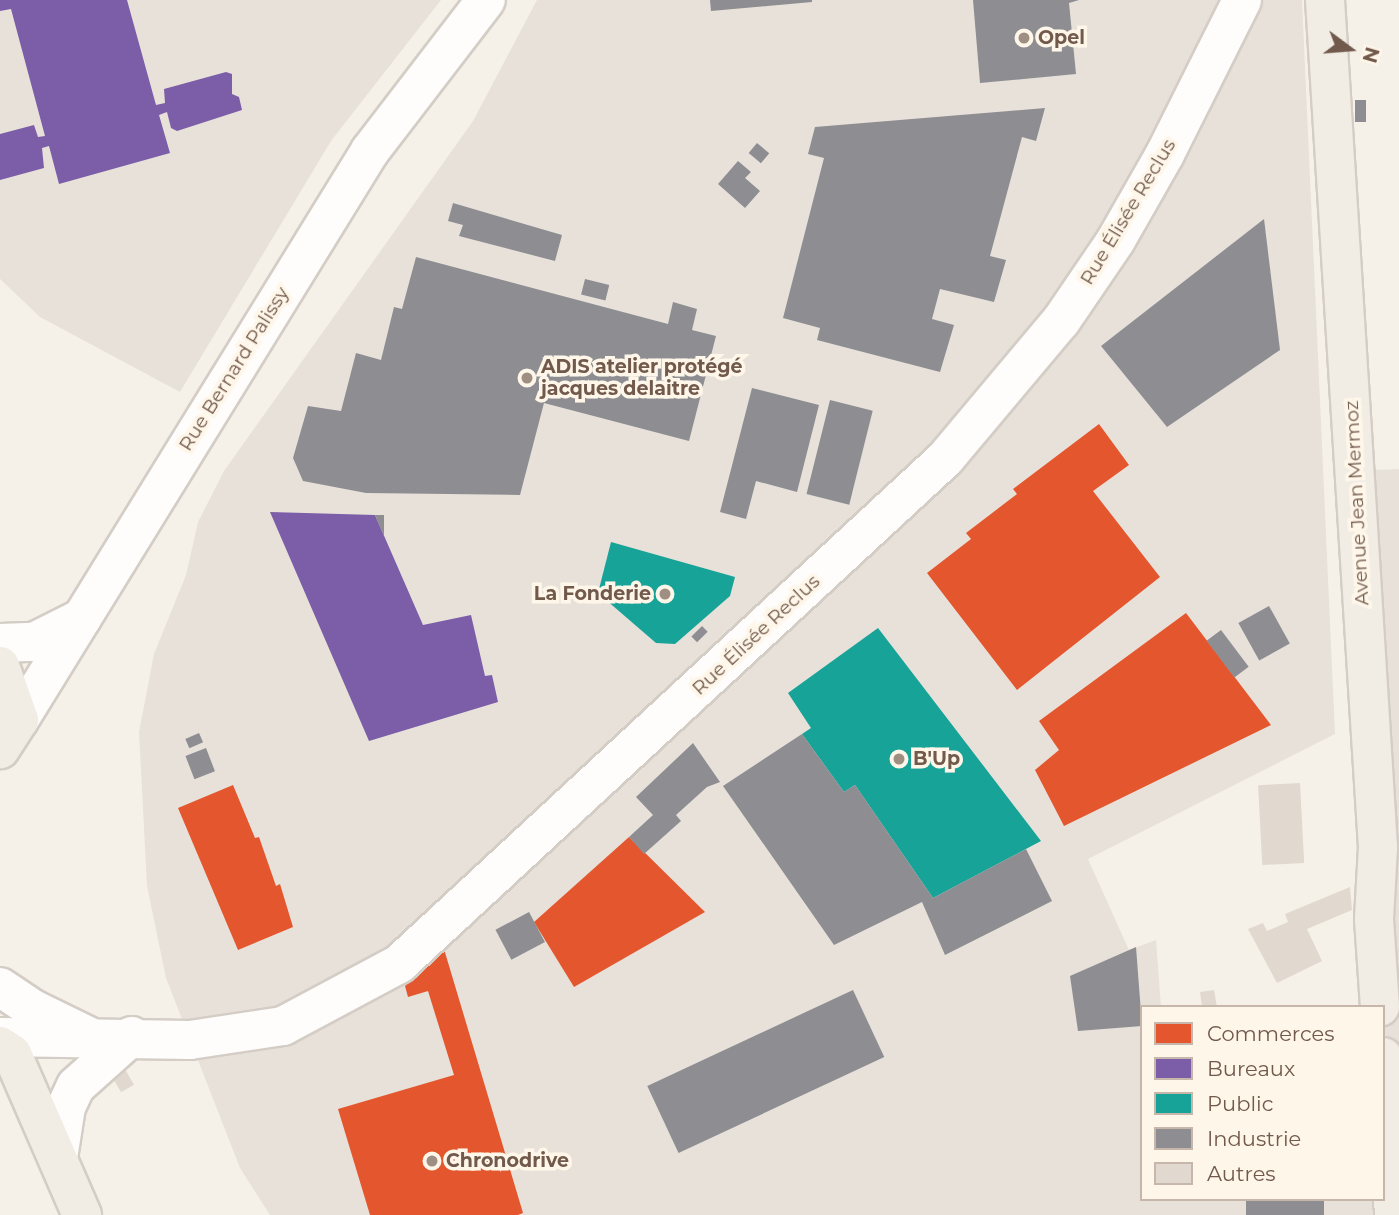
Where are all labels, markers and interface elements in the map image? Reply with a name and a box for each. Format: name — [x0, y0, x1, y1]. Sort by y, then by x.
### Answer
north arrow — [1315, 14, 1385, 84]
place label: Opel — [1038, 27, 1085, 49]
marker: Opel — [1016, 30, 1032, 46]
text: N — [1357, 44, 1384, 65]
street label: Rue Élisée Reclus — [1075, 135, 1181, 289]
street label: Rue Bernard Palissy — [174, 283, 294, 455]
place label: ADIS atelier protégé jacques delaitre — [541, 356, 742, 400]
marker: ADIS atelier protégé jacques delaitre — [519, 370, 535, 386]
street label: Avenue Jean Mermoz — [1340, 400, 1374, 606]
street label: Rue Élisée Reclus — [688, 570, 824, 700]
place label: La Fonderie — [534, 583, 651, 605]
marker: La Fonderie — [657, 586, 673, 602]
place label: B'Up — [913, 748, 960, 770]
marker: B'Up — [891, 751, 907, 767]
legend — [1140, 1005, 1385, 1201]
text: Commerces — [1207, 1021, 1335, 1046]
text: Bureaux — [1207, 1056, 1295, 1081]
text: Public — [1207, 1091, 1274, 1116]
text: Industrie — [1207, 1126, 1301, 1151]
place label: Chronodrive — [446, 1150, 569, 1172]
marker: Chronodrive — [424, 1153, 440, 1169]
text: Autres — [1207, 1161, 1276, 1186]

